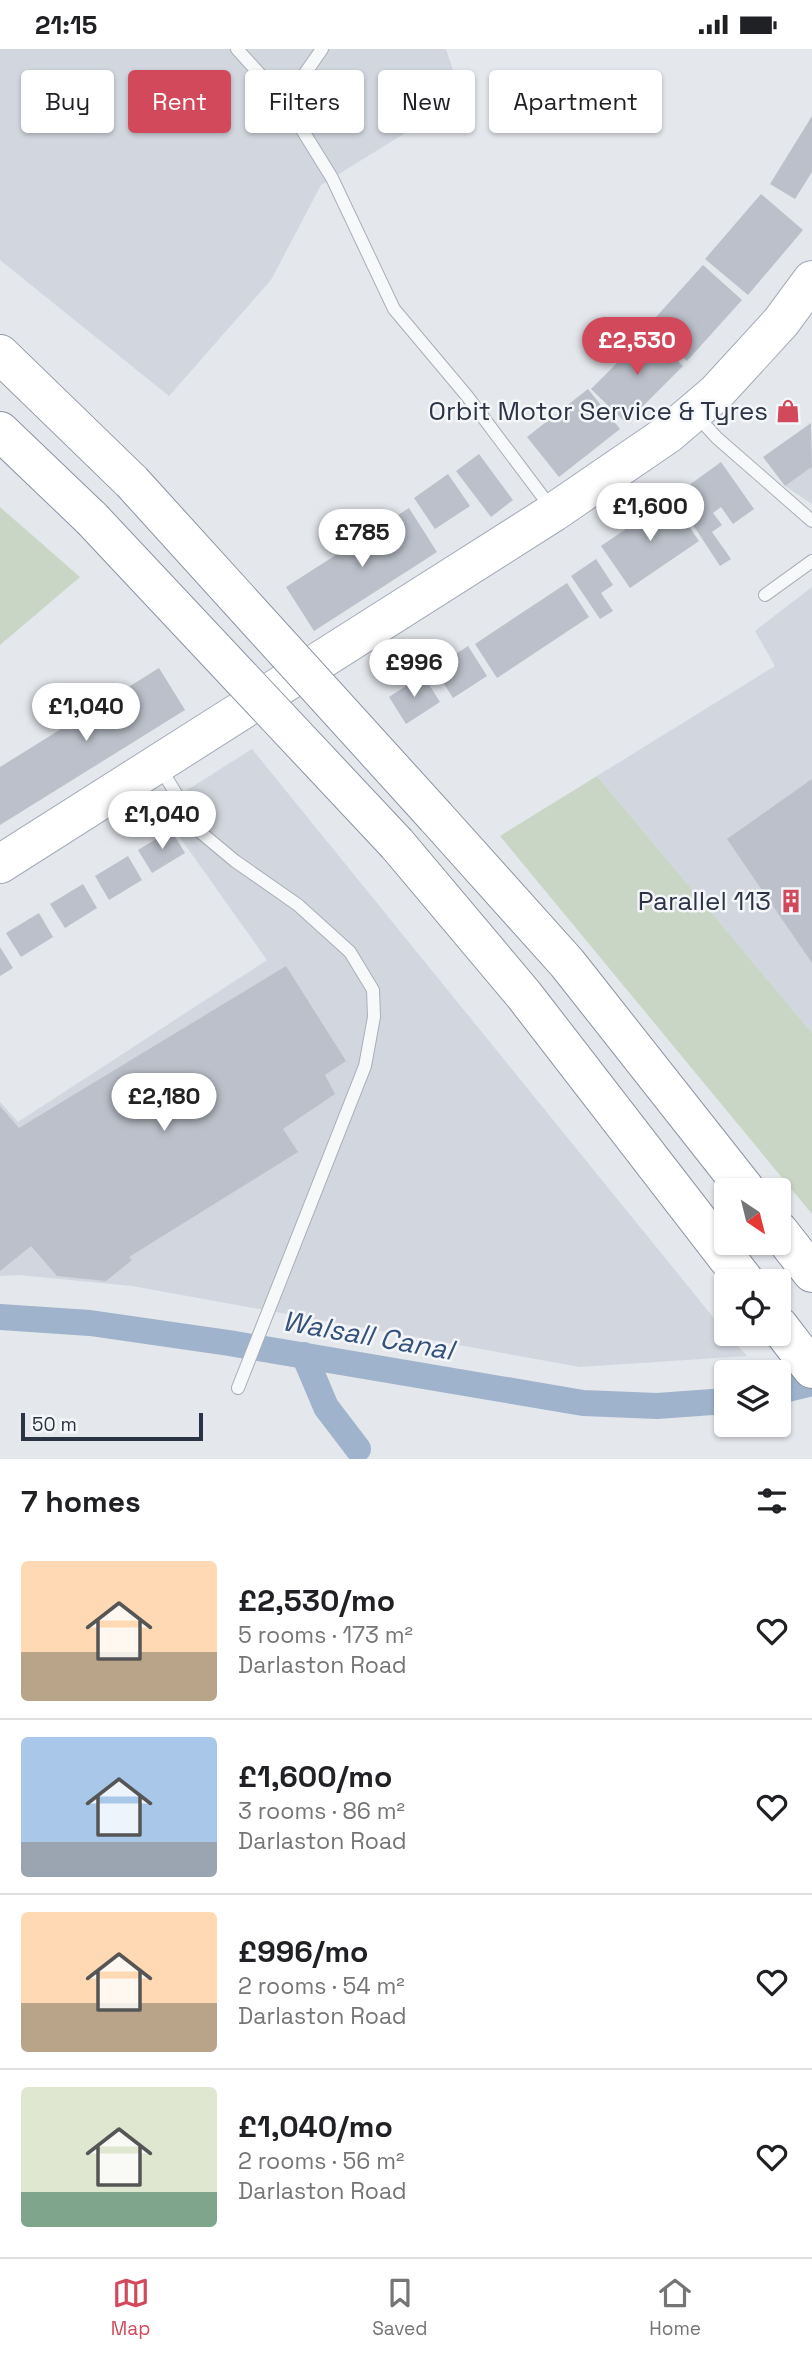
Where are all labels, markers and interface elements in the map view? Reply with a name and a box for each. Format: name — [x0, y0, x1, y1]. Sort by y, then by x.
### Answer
text: 21:15 — [35, 8, 97, 42]
chip: Buy — [21, 70, 114, 133]
chip: Rent — [128, 70, 231, 133]
chip: Filters — [245, 70, 364, 133]
chip: New — [378, 70, 475, 133]
chip: Apartment — [489, 70, 662, 133]
pin: £2,530 — [580, 317, 694, 377]
text: £2,530 — [598, 325, 676, 355]
place label: Orbit Motor Service & Tyres — [428, 394, 768, 428]
shop icon: Orbit Motor Service & Tyres — [774, 397, 802, 425]
pin: £1,600 — [593, 483, 707, 543]
text: £1,600 — [612, 491, 688, 521]
pin: £785 — [321, 510, 403, 569]
text: £785 — [334, 517, 390, 547]
pin: £996 — [373, 639, 455, 699]
text: £996 — [385, 647, 443, 677]
pin: £1,040 — [29, 683, 143, 743]
text: £1,040 — [48, 691, 124, 721]
pin: £1,040 — [105, 791, 219, 851]
text: £1,040 — [124, 799, 200, 829]
place label: Parallel 113 — [638, 884, 771, 918]
building icon: Parallel 113 — [777, 887, 805, 915]
pin: £2,180 — [107, 1073, 221, 1133]
text: £2,180 — [127, 1081, 201, 1111]
north arrow — [714, 1178, 791, 1255]
map controls — [714, 1178, 791, 1437]
button: locate — [714, 1269, 791, 1346]
water label: Walsall Canal — [280, 1302, 459, 1368]
button: layers — [714, 1360, 791, 1437]
scale bar — [21, 1410, 203, 1442]
text: 50 m — [32, 1412, 77, 1437]
text: 7 homes — [21, 1482, 141, 1521]
icon: filters — [753, 1482, 791, 1520]
text: £2,530/mo — [238, 1581, 395, 1620]
icon: home — [77, 1589, 161, 1673]
icon: heart — [753, 1612, 791, 1650]
text: 5 rooms · 173 m² — [238, 1620, 413, 1650]
text: Darlaston Road — [238, 1650, 407, 1680]
text: £1,600/mo — [238, 1757, 392, 1796]
icon: home — [77, 1765, 161, 1849]
icon: heart — [753, 1788, 791, 1826]
text: 3 rooms · 86 m² — [238, 1796, 405, 1826]
text: Darlaston Road — [238, 1826, 407, 1856]
text: £996/mo — [238, 1932, 368, 1971]
icon: home — [77, 1940, 161, 2024]
icon: heart — [753, 1963, 791, 2001]
text: 2 rooms · 54 m² — [238, 1971, 405, 2001]
text: Darlaston Road — [238, 2001, 407, 2031]
text: £1,040/mo — [238, 2107, 393, 2146]
icon: home — [77, 2115, 161, 2199]
icon: heart — [753, 2138, 791, 2176]
text: 2 rooms · 56 m² — [238, 2146, 404, 2176]
text: Darlaston Road — [238, 2176, 407, 2206]
tab: Map — [111, 2274, 150, 2341]
tab: Saved — [372, 2274, 428, 2341]
tab: Home — [649, 2274, 701, 2341]

